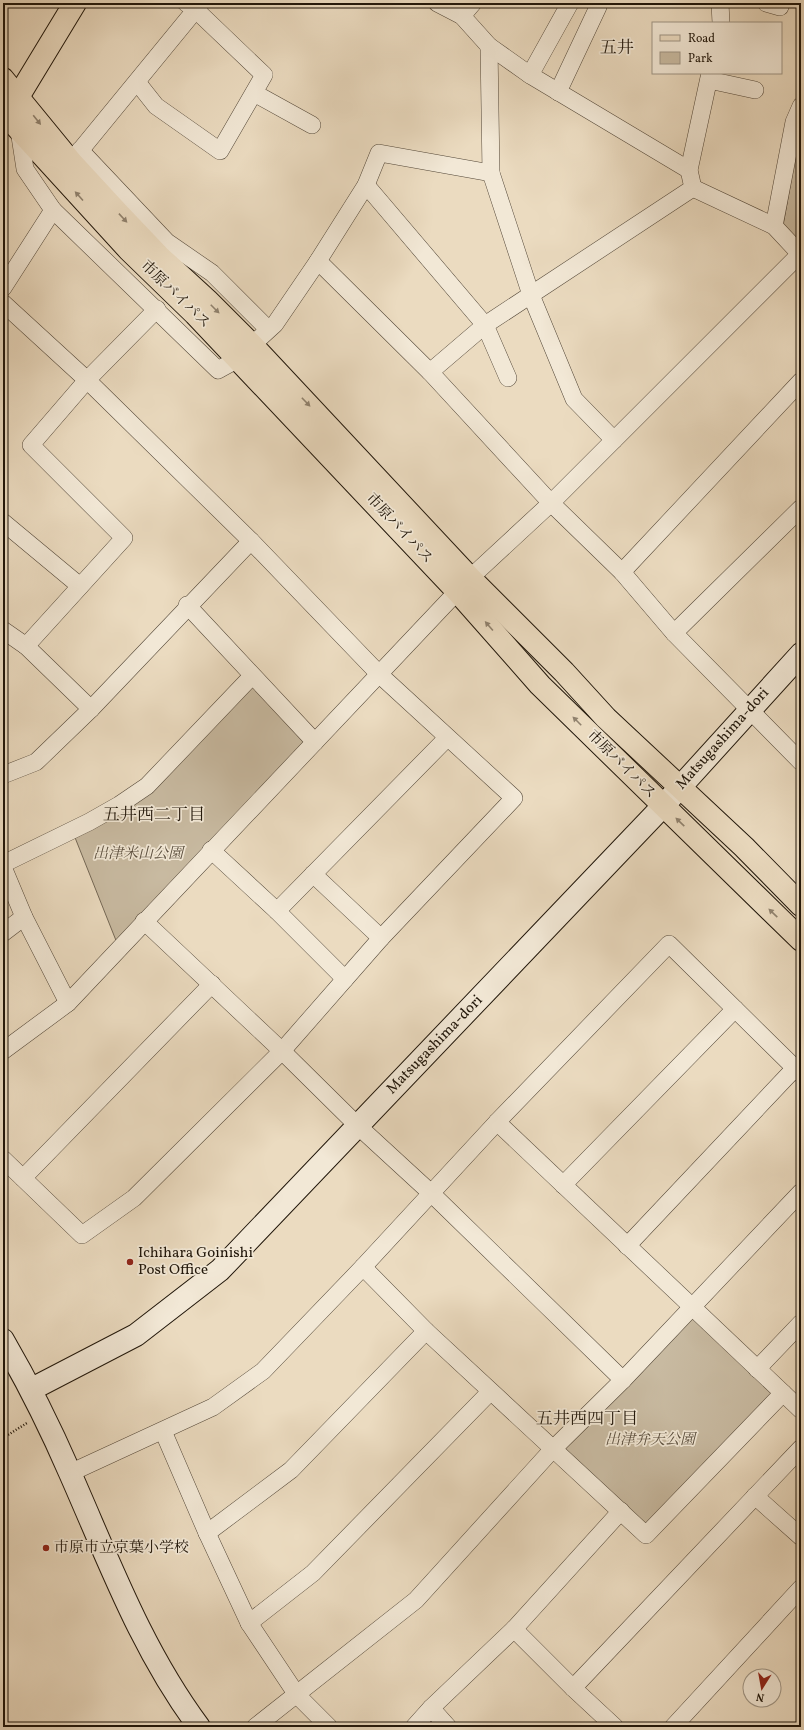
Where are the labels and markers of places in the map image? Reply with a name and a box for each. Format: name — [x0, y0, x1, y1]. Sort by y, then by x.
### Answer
place label: Ichihara Goinishi Post Office — [138, 1243, 253, 1281]
marker: Ichihara Goinishi Post Office — [125, 1257, 135, 1267]
place label: 市原市立京葉小学校 — [54, 1538, 189, 1559]
marker: 市原市立京葉小学校 — [41, 1543, 51, 1553]

